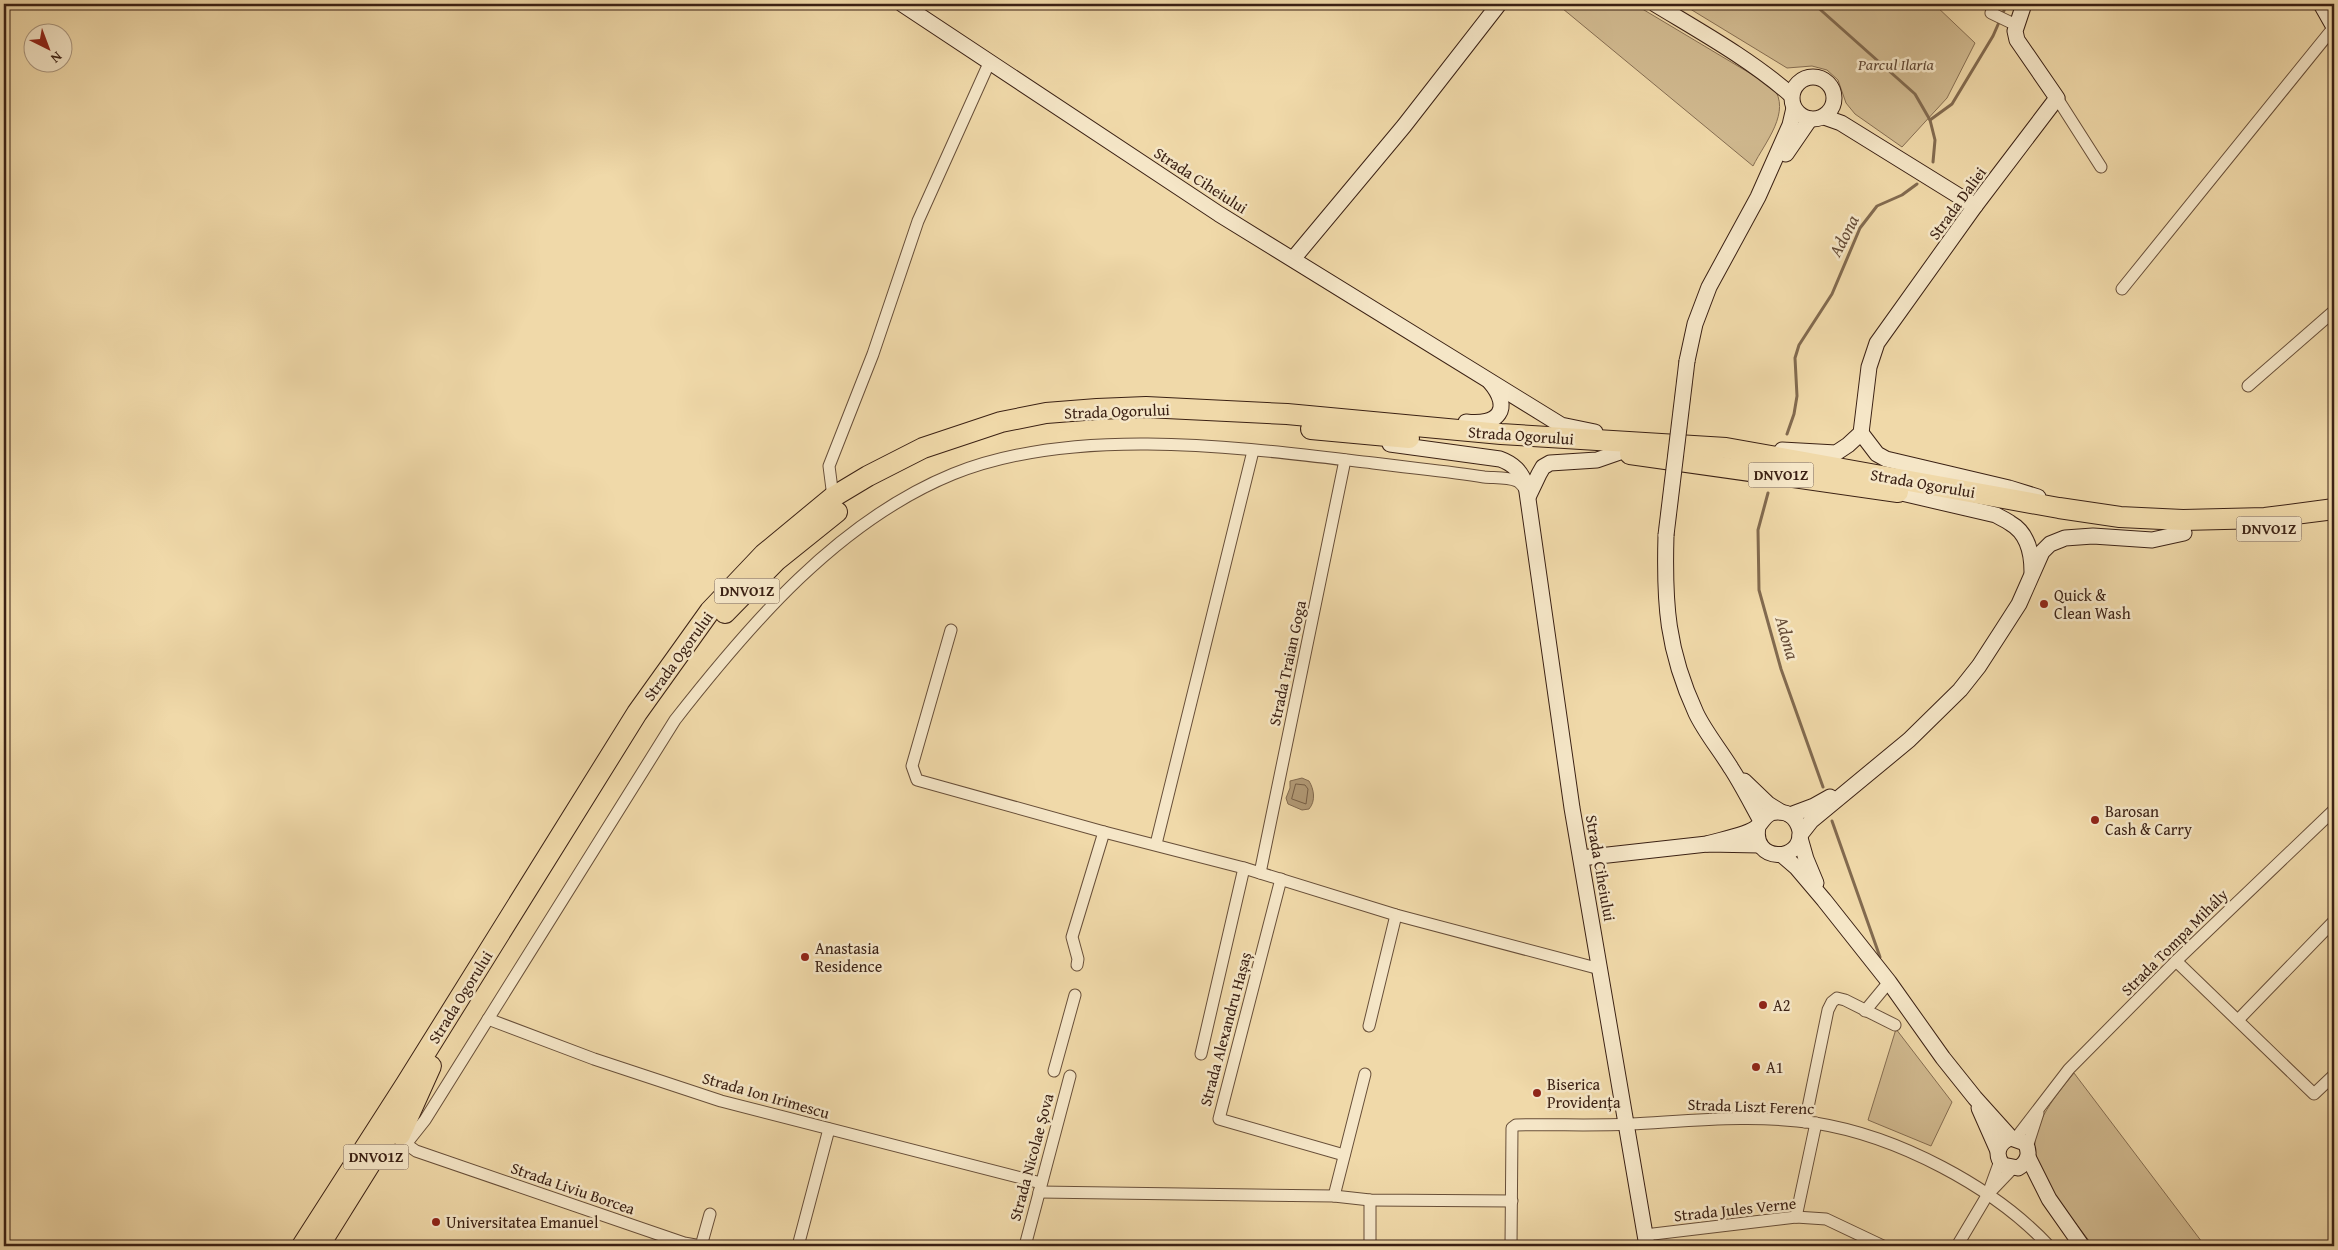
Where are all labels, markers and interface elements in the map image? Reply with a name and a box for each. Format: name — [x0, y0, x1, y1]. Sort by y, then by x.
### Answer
north arrow — [22, 22, 72, 72]
text: N — [46, 47, 67, 69]
park label: Parcul Ilaria — [1857, 52, 1935, 76]
street label: Strada Ciheiului — [1149, 141, 1253, 220]
street label: Strada Daliei — [1922, 161, 1992, 245]
water label: Adona — [1821, 209, 1866, 262]
street label: Strada Ogorului — [1064, 397, 1171, 425]
street label: Strada Ogorului — [1467, 419, 1575, 451]
road number: DNVO1Z — [1748, 462, 1814, 488]
street label: Strada Ogorului — [1869, 462, 1978, 504]
road number: DNVO1Z — [2236, 516, 2302, 542]
road number: DNVO1Z — [714, 578, 780, 604]
place label: Quick & Clean Wash — [2054, 583, 2131, 625]
street label: Strada Traian Goga — [1262, 598, 1312, 728]
marker: Quick & Clean Wash — [2038, 598, 2050, 610]
street label: Strada Ogorului — [637, 606, 719, 706]
water label: Adona — [1768, 612, 1807, 663]
place label: Barosan Cash & Carry — [2105, 799, 2192, 841]
street label: Strada Ciheiului — [1580, 813, 1622, 924]
marker: Barosan Cash & Carry — [2089, 814, 2101, 826]
street label: Strada Tompa Mihály — [2115, 883, 2233, 1001]
place label: Anastasia Residence — [815, 936, 882, 978]
street label: Strada Ogorului — [422, 945, 498, 1048]
street label: Strada Alexandru Hașaș — [1193, 949, 1257, 1109]
marker: Anastasia Residence — [799, 951, 811, 963]
place label: A2 — [1773, 993, 1790, 1017]
marker: A2 — [1757, 999, 1769, 1011]
place label: A1 — [1766, 1055, 1783, 1079]
marker: A1 — [1750, 1061, 1762, 1073]
street label: Strada Ion Irimescu — [700, 1065, 833, 1125]
place label: Biserica Providența — [1547, 1072, 1621, 1114]
marker: Biserica Providența — [1531, 1087, 1543, 1099]
street label: Strada Nicolae Șova — [1002, 1090, 1060, 1223]
street label: Strada Liszt Ferenc — [1687, 1092, 1815, 1120]
road number: DNVO1Z — [344, 1144, 408, 1170]
street label: Strada Liviu Borcea — [508, 1156, 639, 1221]
street label: Strada Jules Verne — [1673, 1191, 1797, 1227]
place label: Universitatea Emanuel — [446, 1210, 599, 1234]
marker: Universitatea Emanuel — [430, 1216, 442, 1228]

